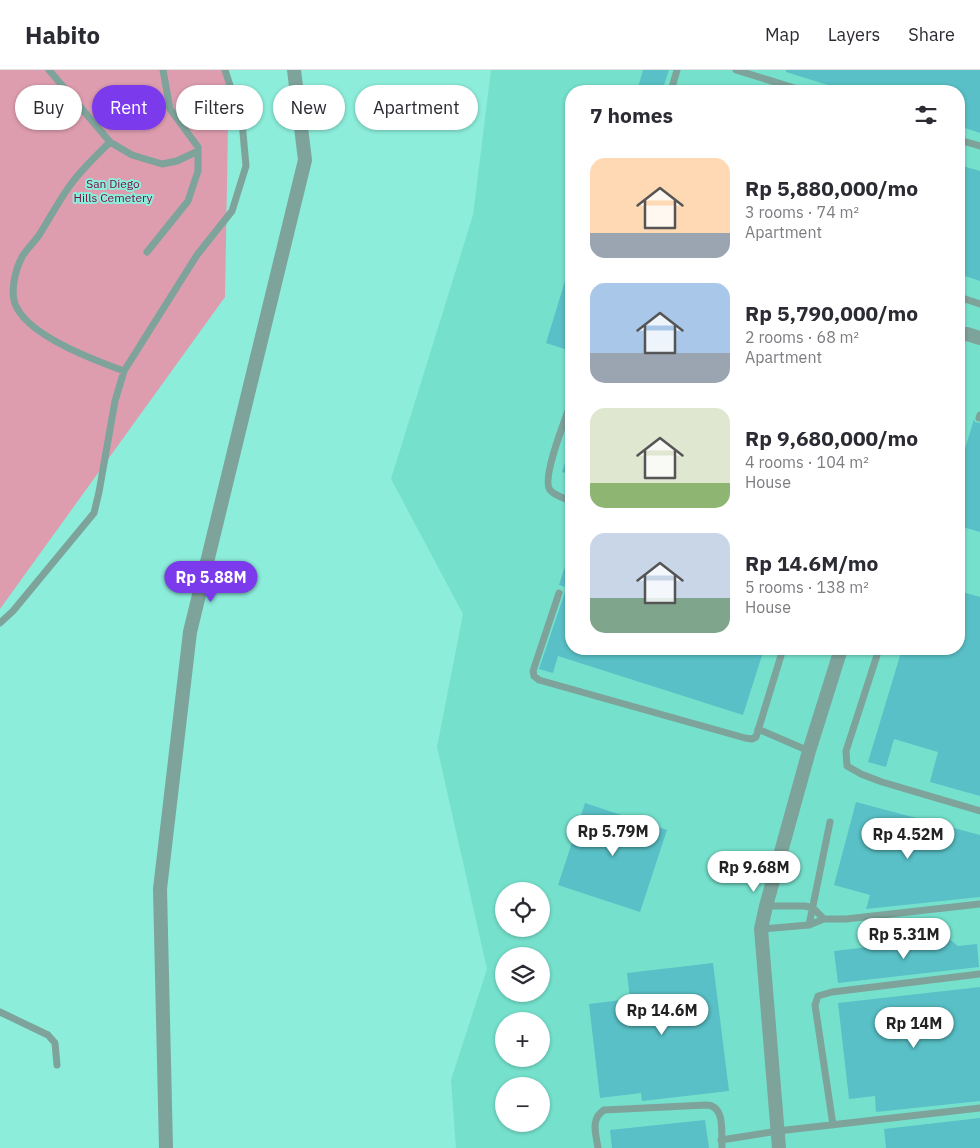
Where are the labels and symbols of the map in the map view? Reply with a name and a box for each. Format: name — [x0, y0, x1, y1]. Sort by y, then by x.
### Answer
park label: San Diego Hills Cemetery — [74, 176, 153, 205]
pin: Rp 5.88M — [159, 560, 263, 603]
pin: Rp 5.79M — [561, 814, 665, 857]
pin: Rp 4.52M — [856, 818, 960, 860]
pin: Rp 9.68M — [702, 850, 806, 893]
pin: Rp 5.31M — [852, 918, 956, 960]
pin: Rp 14.6M — [610, 994, 714, 1036]
pin: Rp 14M — [873, 1006, 955, 1049]

